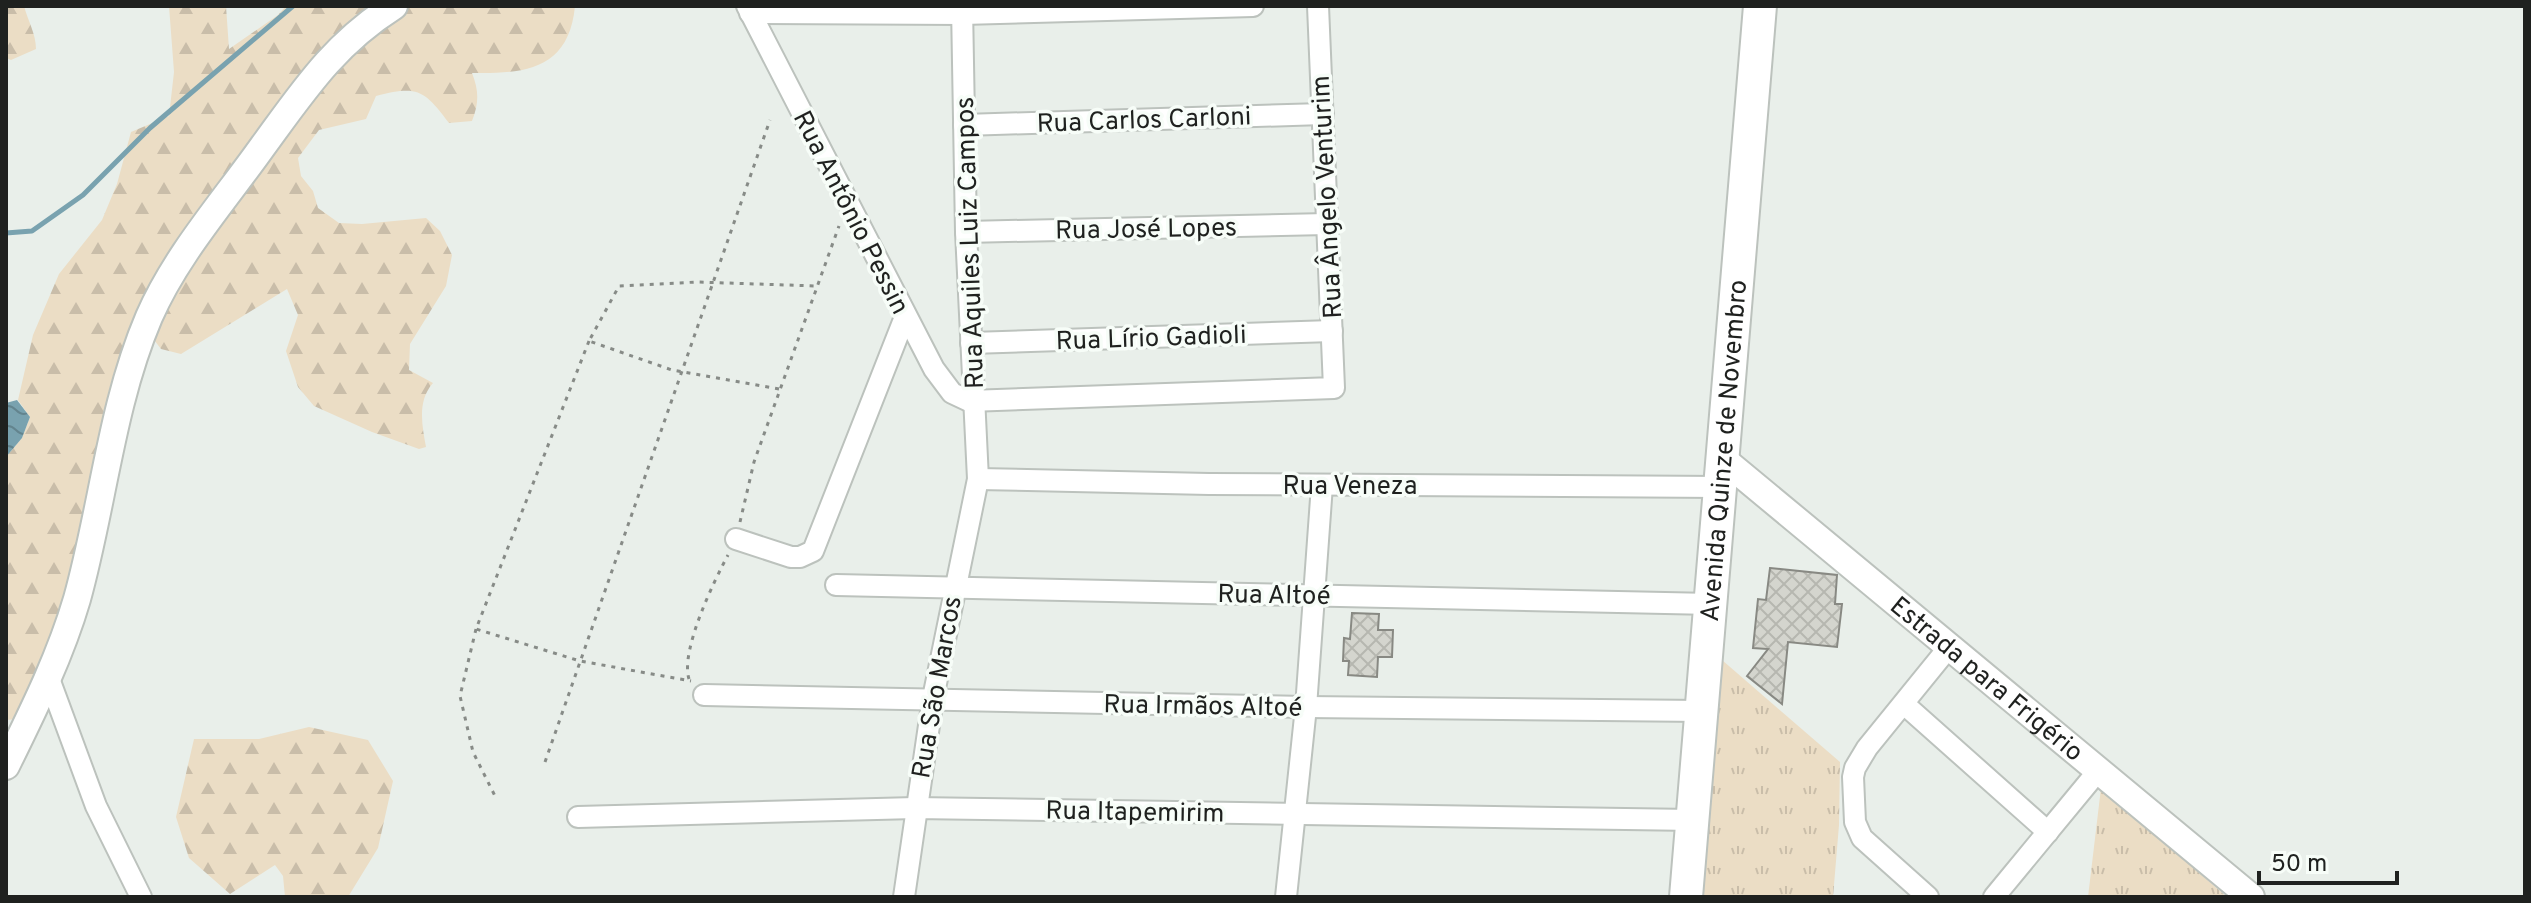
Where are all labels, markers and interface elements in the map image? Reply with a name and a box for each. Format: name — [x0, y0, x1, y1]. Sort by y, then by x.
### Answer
street label: Rua Ângelo Venturim — [1304, 74, 1351, 319]
street label: Rua Aquiles Luiz Campos — [950, 96, 993, 390]
street label: Rua Carlos Carloni — [1036, 101, 1252, 142]
street label: Rua Antônio Pessin — [784, 106, 915, 321]
street label: Rua José Lopes — [1055, 212, 1237, 249]
street label: Avenida Quinze de Novembro — [1695, 279, 1756, 623]
street label: Rua Lírio Gadioli — [1055, 320, 1247, 359]
street label: Rua Veneza — [1283, 471, 1417, 504]
street label: Rua Altoé — [1217, 579, 1331, 614]
street label: Estrada para Frigério — [1882, 590, 2089, 770]
street label: Rua São Marcos — [906, 594, 971, 781]
street label: Rua Irmãos Altoé — [1103, 689, 1303, 726]
street label: Rua Itapemirim — [1045, 795, 1225, 832]
scale bar — [2259, 835, 2397, 885]
text: 50 m — [2271, 850, 2327, 880]

